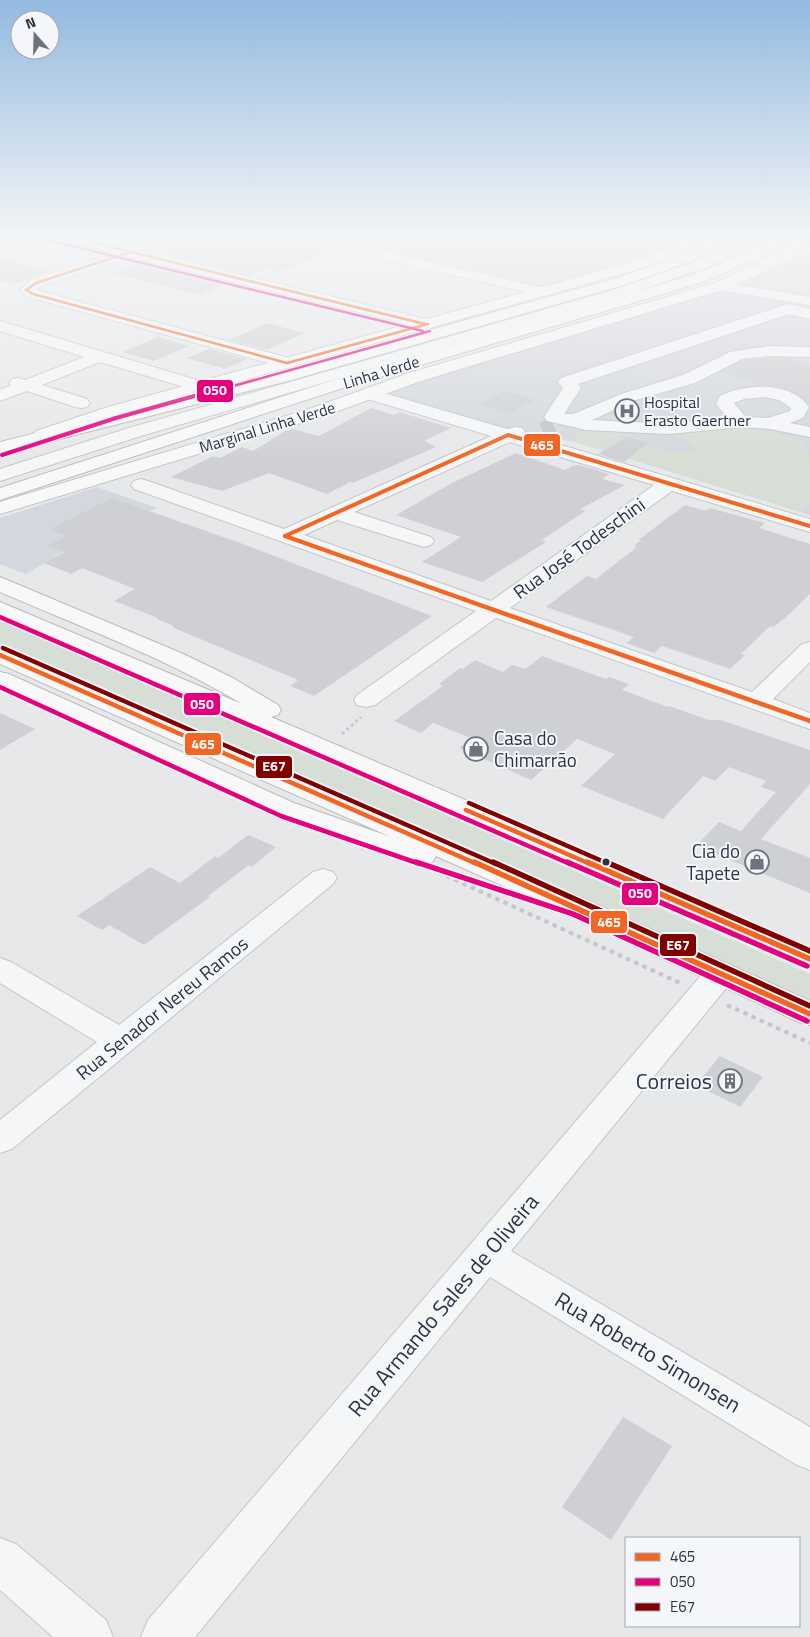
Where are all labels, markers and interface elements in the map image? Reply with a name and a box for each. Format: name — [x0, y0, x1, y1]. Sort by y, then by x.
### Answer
north arrow — [10, 10, 60, 60]
text: N — [22, 11, 39, 34]
street label: Linha Verde — [340, 349, 422, 395]
line badge: 050 — [196, 379, 234, 403]
text: 050 — [203, 379, 227, 400]
place label: Hospital Erasto Gaertner — [644, 390, 751, 432]
street label: Marginal Linha Verde — [196, 395, 338, 459]
hospital icon: Hospital Erasto Gaertner — [614, 398, 640, 424]
line badge: 465 — [523, 433, 561, 457]
text: 465 — [530, 434, 554, 455]
street label: Rua José Todeschini — [507, 490, 651, 606]
line badge: 050 — [183, 692, 221, 716]
text: 050 — [190, 693, 214, 714]
place label: Casa do Chimarrão — [494, 723, 577, 774]
line badge: 465 — [184, 732, 222, 756]
text: 465 — [191, 733, 215, 754]
shop icon: Casa do Chimarrão — [463, 736, 489, 762]
line badge: E67 — [255, 755, 293, 779]
text: E67 — [262, 755, 286, 776]
place label: Cia do Tapete — [686, 836, 740, 887]
shop icon: Cia do Tapete — [744, 849, 770, 875]
unlabelled marker — [601, 857, 611, 867]
line badge: 050 — [621, 882, 659, 906]
text: 050 — [628, 882, 652, 903]
line badge: 465 — [590, 910, 628, 934]
text: 465 — [597, 911, 621, 932]
street label: Rua Senador Nereu Ramos — [69, 929, 254, 1086]
line badge: E67 — [659, 933, 697, 957]
text: E67 — [666, 934, 690, 955]
place label: Correios — [636, 1064, 712, 1098]
building icon: Correios — [717, 1068, 743, 1094]
street label: Rua Armando Sales de Oliveira — [339, 1186, 547, 1424]
street label: Rua Roberto Simonsen — [548, 1283, 748, 1421]
legend — [625, 1537, 800, 1627]
text: 465 — [670, 1545, 695, 1568]
text: 050 — [670, 1570, 695, 1593]
text: E67 — [670, 1595, 695, 1618]

